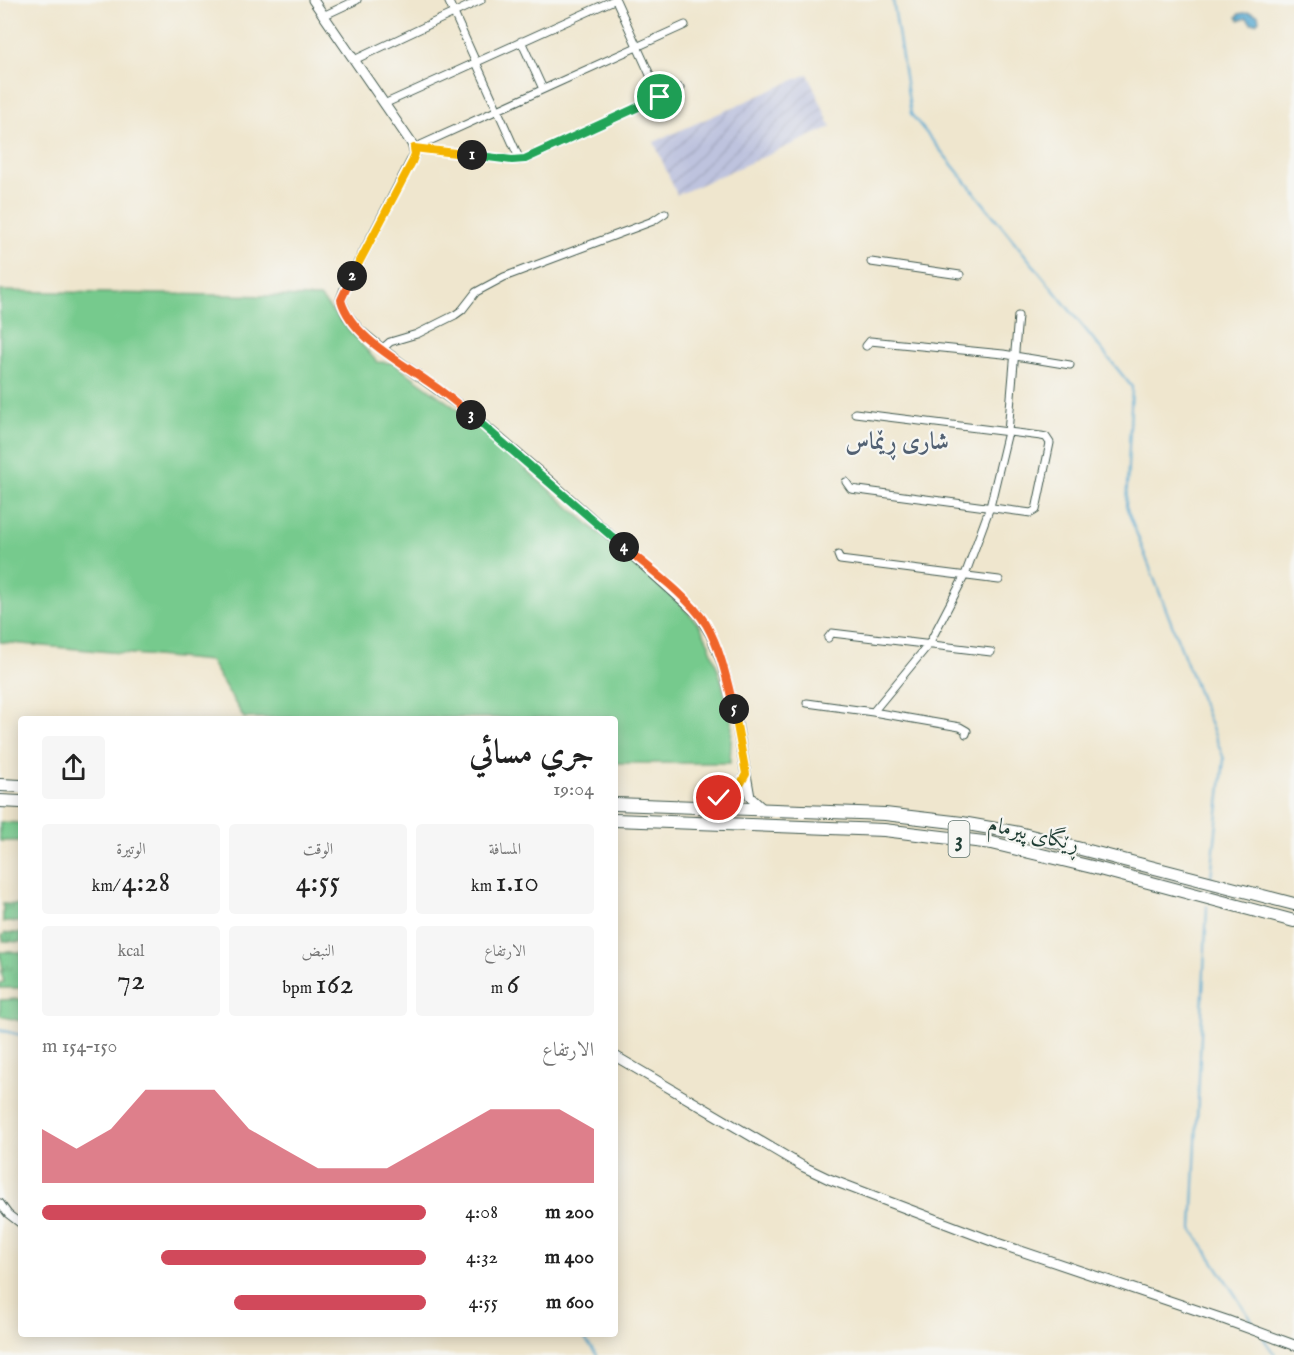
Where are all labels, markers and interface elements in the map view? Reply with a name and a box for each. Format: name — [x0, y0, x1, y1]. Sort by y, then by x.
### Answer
pin — [634, 71, 685, 122]
icon: arrive — [643, 80, 676, 113]
pin: 1 — [457, 140, 487, 170]
text: 1 — [469, 145, 475, 165]
pin: 2 — [337, 261, 367, 291]
text: 2 — [348, 266, 356, 286]
pin: 3 — [456, 400, 486, 430]
text: 3 — [468, 405, 474, 425]
district label: شاری ڕێماس — [845, 427, 949, 461]
pin: 4 — [609, 532, 639, 562]
text: 4 — [620, 537, 628, 557]
pin: 5 — [719, 694, 749, 724]
text: 5 — [731, 699, 737, 719]
text: جري مسائي — [469, 733, 594, 775]
button: share — [42, 736, 105, 799]
pin — [693, 772, 744, 823]
text: 19:04 — [553, 777, 594, 802]
icon: check — [702, 781, 735, 814]
street label: ڕێگای پیرمام — [984, 810, 1082, 863]
road number: 3 — [948, 821, 970, 857]
text: الوتيرة — [116, 840, 146, 860]
text: الوقت — [303, 840, 333, 860]
text: المسافة — [489, 840, 521, 860]
text: 4:28 — [122, 864, 170, 902]
text: 4:55 — [296, 864, 340, 902]
text: 1.10 — [496, 864, 539, 902]
text: /km — [92, 877, 122, 897]
text: km — [471, 877, 496, 897]
text: kcal — [118, 942, 144, 962]
text: النبض — [302, 942, 334, 962]
text: الارتفاع — [484, 942, 526, 962]
text: 72 — [117, 962, 145, 1000]
text: 162 — [316, 966, 353, 1004]
text: 6 — [507, 966, 519, 1004]
text: bpm — [283, 979, 316, 999]
text: m — [491, 979, 507, 999]
text: 150–154 m — [42, 1034, 117, 1059]
text: الارتفاع — [542, 1038, 594, 1063]
text: 4:08 — [465, 1200, 498, 1225]
text: 200 m — [545, 1200, 594, 1225]
text: 4:32 — [466, 1245, 498, 1270]
text: 400 m — [545, 1245, 594, 1270]
text: 4:55 — [468, 1290, 498, 1315]
text: 600 m — [546, 1290, 594, 1315]

